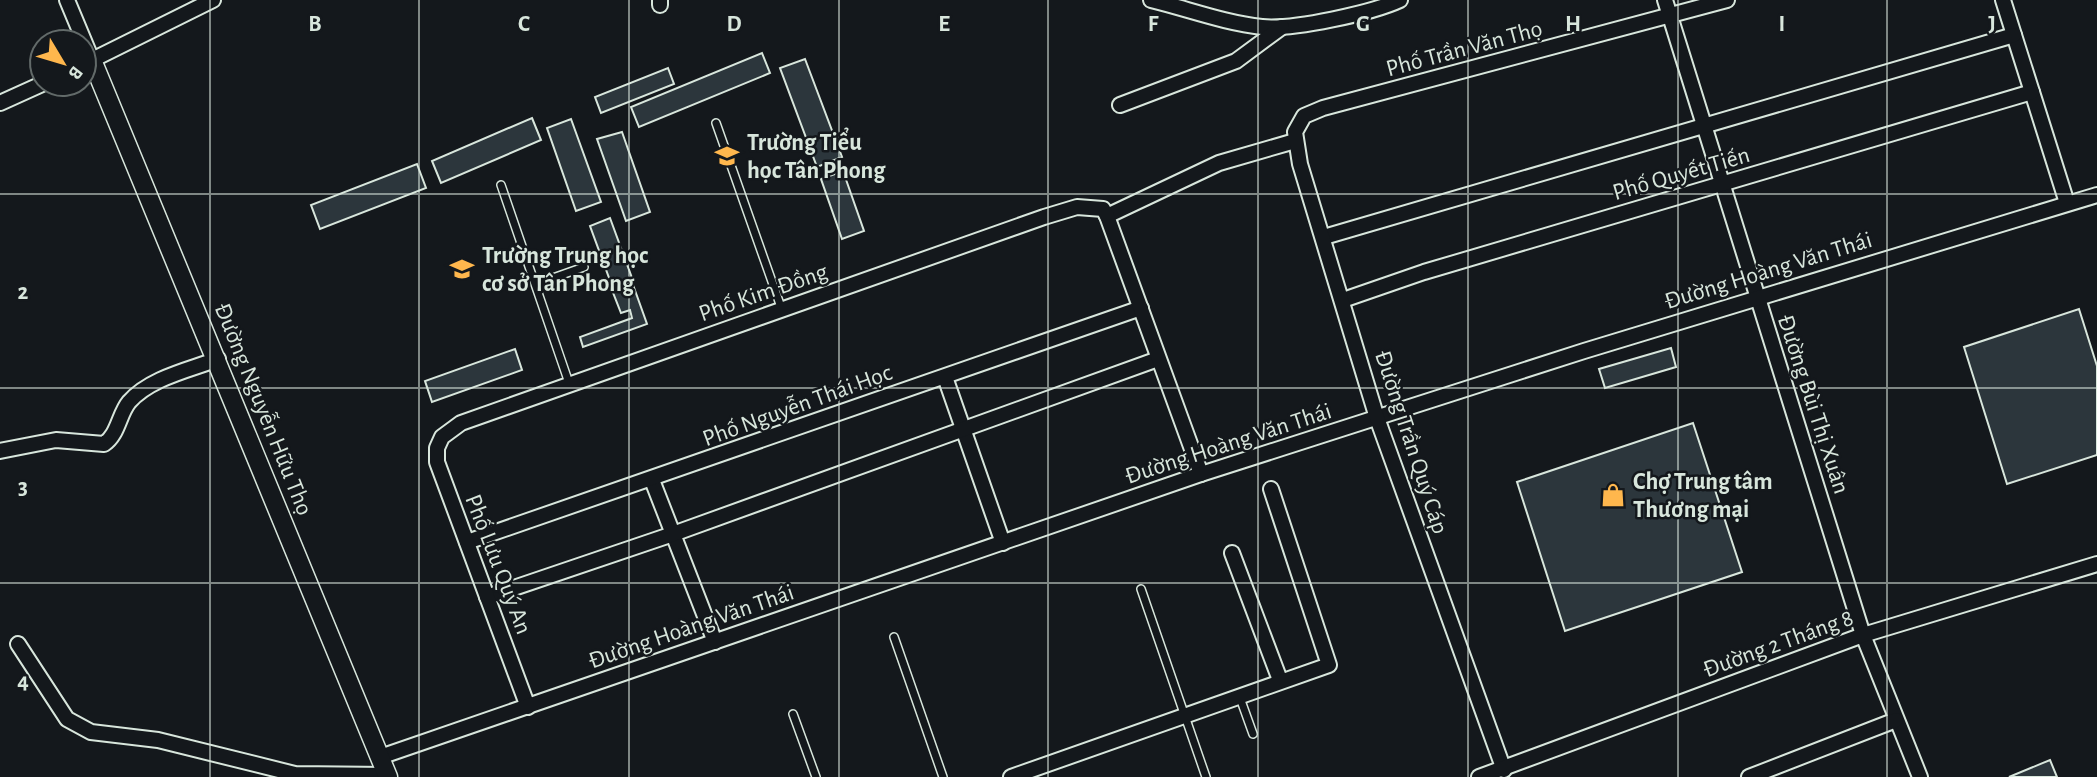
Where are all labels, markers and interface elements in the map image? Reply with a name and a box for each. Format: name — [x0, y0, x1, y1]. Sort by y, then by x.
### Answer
text: B — [308, 13, 322, 36]
text: C — [518, 13, 530, 36]
text: D — [726, 13, 742, 36]
text: E — [938, 13, 950, 36]
text: F — [1148, 13, 1159, 36]
text: G — [1356, 13, 1370, 36]
text: H — [1565, 13, 1581, 36]
text: I — [1779, 13, 1785, 36]
text: J — [1988, 13, 1996, 36]
street label: Phố Trần Văn Thọ — [1383, 17, 1545, 81]
north arrow — [28, 28, 98, 98]
text: B — [64, 62, 86, 83]
place label: Trường Tiểu học Tân Phong — [747, 127, 886, 183]
school or university icon: Trường Tiểu học Tân Phong — [713, 142, 741, 170]
street label: Phố Quyết Tiến — [1610, 143, 1753, 205]
street label: Đường Hoàng Văn Thái — [1662, 228, 1875, 314]
place label: Trường Trung học cơ sở Tân Phong — [482, 244, 648, 296]
school or university icon: Trường Trung học cơ sở Tân Phong — [448, 255, 476, 283]
street label: Phố Kim Đồng — [696, 260, 831, 326]
text: 2 — [18, 281, 29, 304]
street label: Đường Nguyễn Hữu Thọ — [210, 300, 318, 519]
street label: Đường Bùi Thị Xuân — [1773, 312, 1853, 497]
street label: Đường Trần Quý Cáp — [1370, 348, 1452, 537]
street label: Phố Nguyễn Thái Học — [699, 360, 895, 451]
street label: Đường Hoàng Văn Thái — [1122, 399, 1335, 489]
place label: Chợ Trung tâm Thương mại — [1633, 470, 1773, 522]
text: 3 — [18, 476, 28, 499]
shop icon: Chợ Trung tâm Thương mại — [1599, 481, 1627, 509]
street label: Phố Lưu Quý An — [460, 491, 536, 638]
street label: Đường Hoàng Văn Thái — [585, 580, 797, 673]
street label: Đường 2 Tháng 8 — [1700, 606, 1857, 682]
text: 4 — [17, 670, 29, 693]

